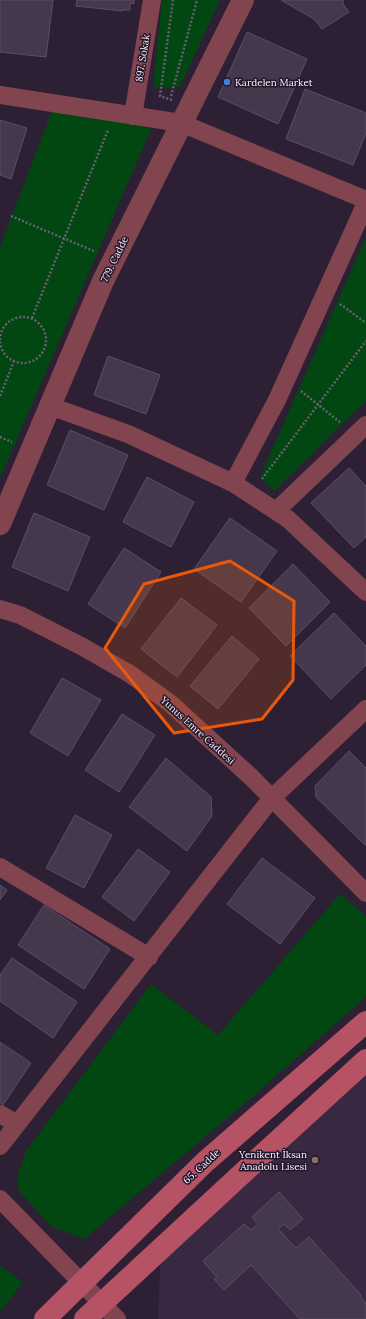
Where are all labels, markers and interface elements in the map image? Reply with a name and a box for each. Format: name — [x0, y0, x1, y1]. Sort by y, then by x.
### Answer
street label: 897. Sokak — [132, 33, 153, 83]
place label: Kardelen Market — [235, 76, 313, 89]
marker: Kardelen Market — [222, 77, 232, 87]
street label: 779. Cadde — [98, 234, 131, 284]
street label: Yunus Emre Caddesi — [157, 693, 238, 767]
street label: 65. Cadde — [180, 1146, 223, 1187]
place label: Yenikent İksan Anadolu Lisesi — [238, 1148, 307, 1173]
marker: Yenikent İksan Anadolu Lisesi — [310, 1155, 320, 1165]

